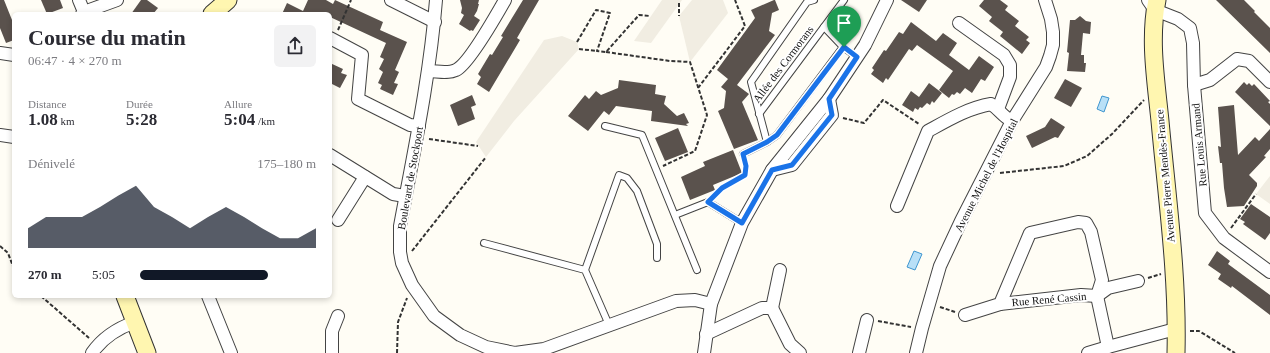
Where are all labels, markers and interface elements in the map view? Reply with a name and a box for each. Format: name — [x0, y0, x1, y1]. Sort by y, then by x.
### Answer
pin — [827, 6, 861, 47]
icon: arrive — [833, 12, 855, 34]
street label: Allée des Cormorans — [750, 23, 816, 105]
text: Course du matin — [28, 25, 186, 50]
button: share — [274, 25, 316, 67]
text: 06:47 · 4 × 270 m — [28, 53, 122, 68]
text: Distance — [28, 98, 66, 110]
text: Durée — [126, 98, 153, 110]
text: Allure — [224, 98, 252, 110]
street label: Rue Louis Armand — [1189, 102, 1209, 187]
street label: Avenue Pierre Mendès-France — [1153, 109, 1177, 243]
text: 1.08 — [28, 110, 58, 129]
text: 5:28 — [126, 110, 157, 129]
text: 5:04 — [224, 110, 255, 129]
text: km — [58, 115, 75, 127]
text: /km — [255, 115, 275, 127]
street label: Avenue Michel de l'Hospital — [952, 116, 1020, 234]
street label: Boulevard de Stockport — [395, 126, 425, 230]
text: Dénivelé — [28, 156, 75, 171]
text: 175–180 m — [257, 156, 316, 171]
text: 270 m — [28, 267, 62, 282]
text: 5:05 — [92, 267, 115, 282]
street label: Rue René Cassin — [1011, 290, 1087, 308]

